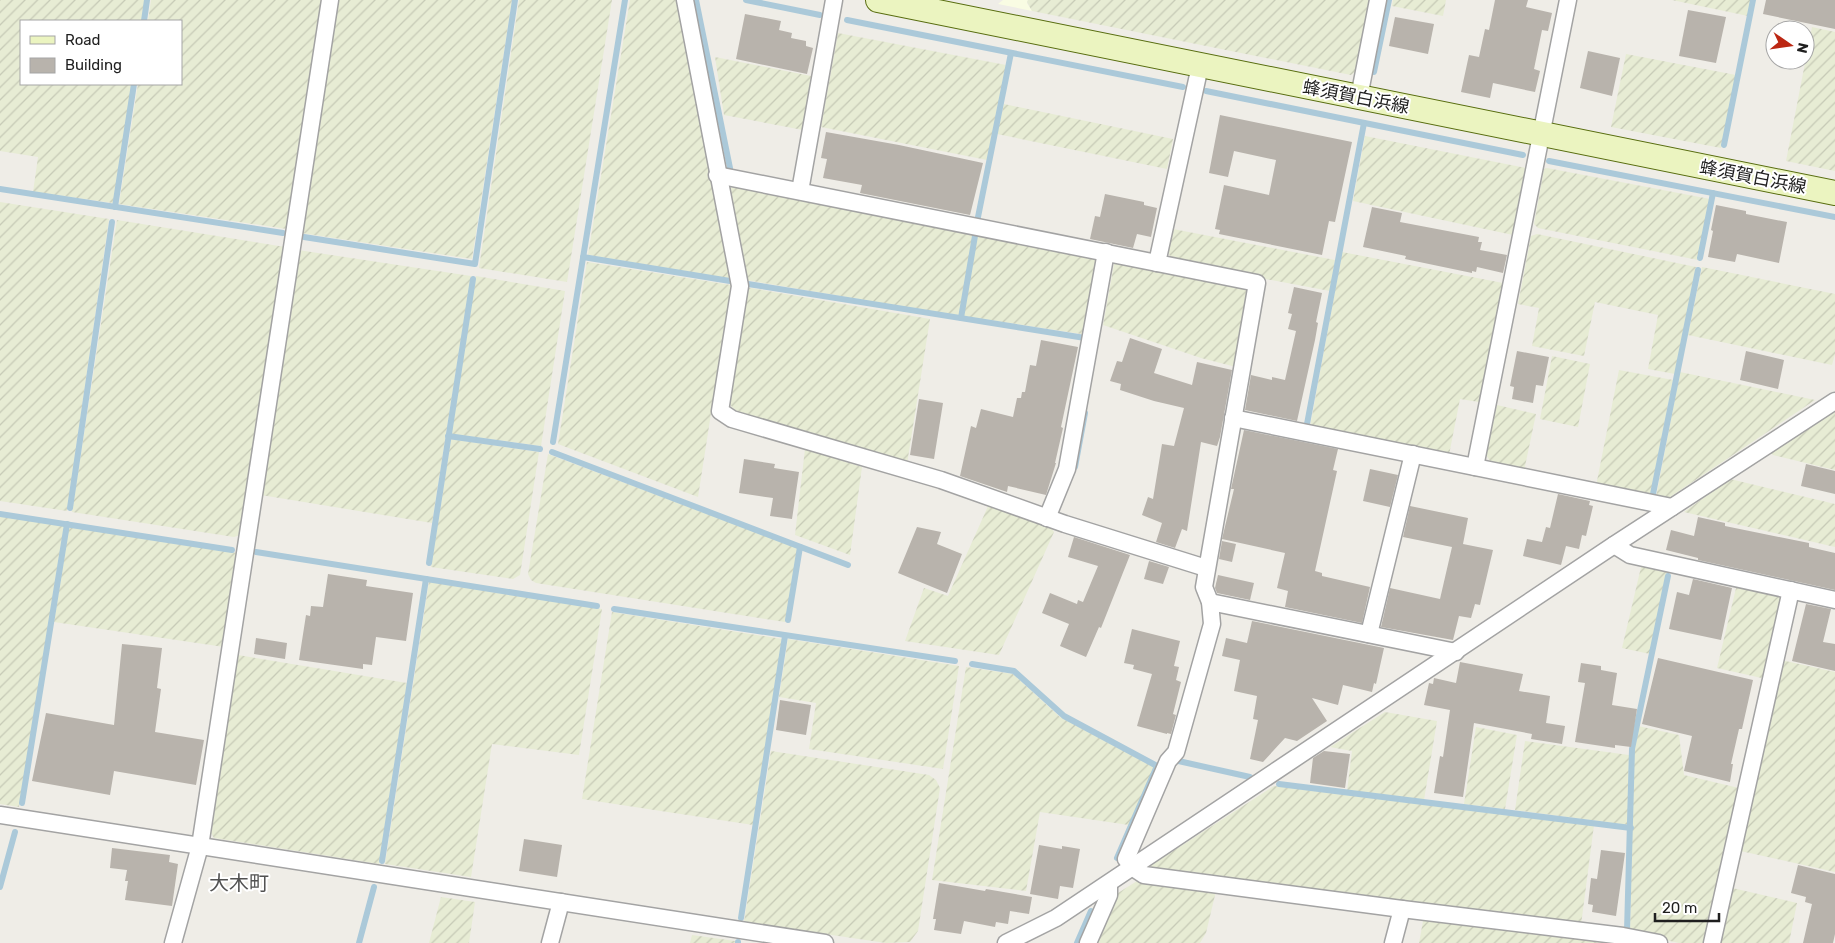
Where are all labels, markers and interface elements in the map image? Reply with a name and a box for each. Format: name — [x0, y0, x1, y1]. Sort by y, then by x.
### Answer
legend — [20, 20, 182, 85]
north arrow — [1765, 20, 1815, 70]
text: Road — [65, 31, 101, 49]
text: N — [1793, 41, 1812, 55]
text: Building — [65, 56, 122, 74]
street label: 蜂須賀白浜線 — [1301, 76, 1411, 118]
street label: 蜂須賀白浜線 — [1698, 156, 1808, 198]
district label: 大木町 — [209, 871, 269, 895]
scale bar — [1655, 890, 1719, 922]
text: 20 m — [1662, 899, 1697, 917]

